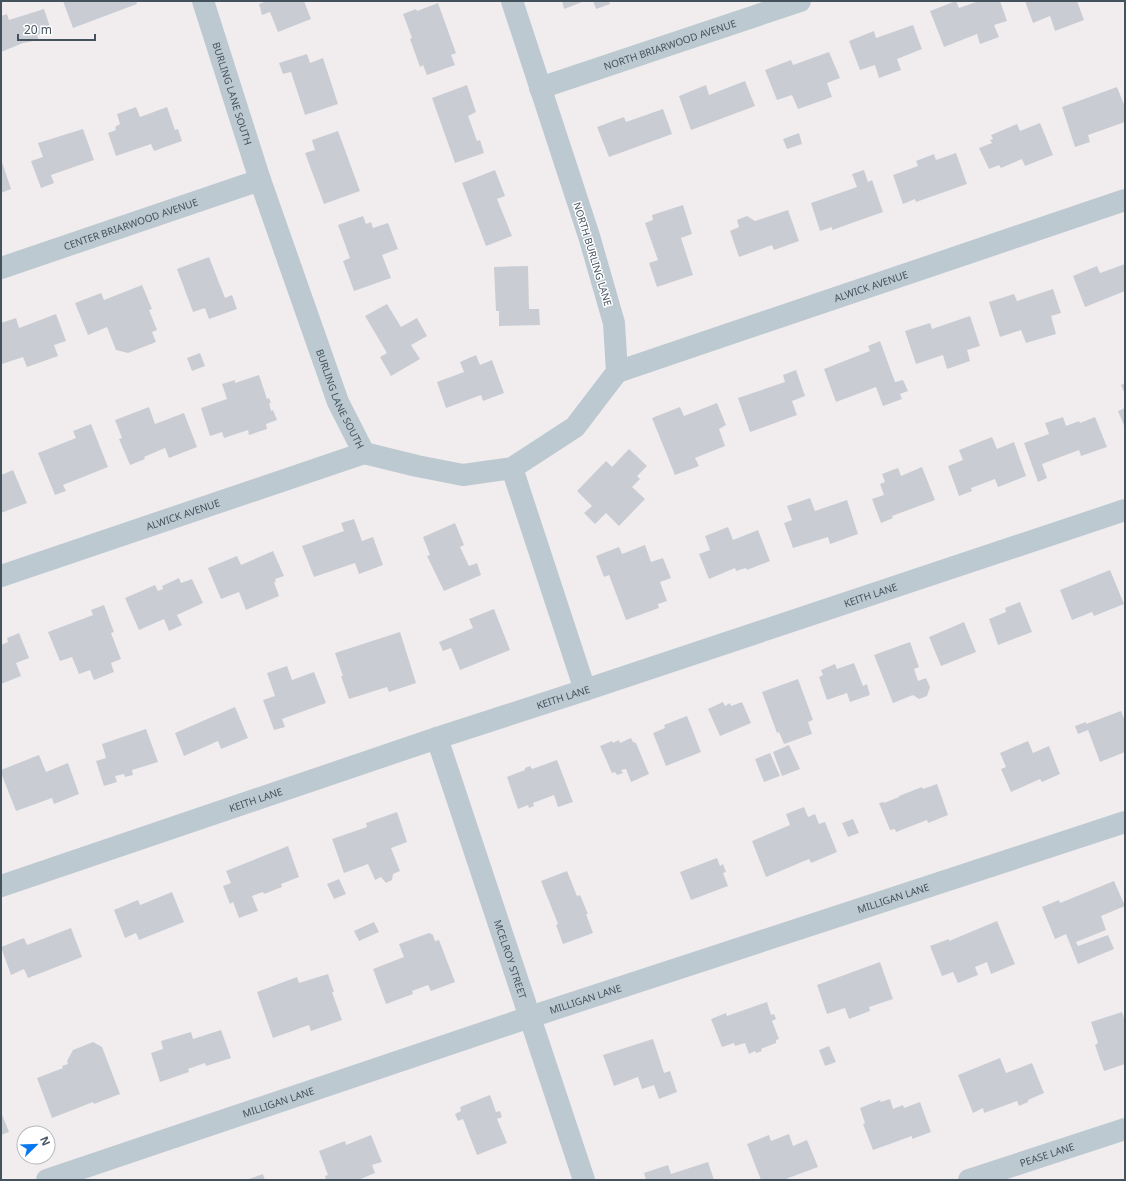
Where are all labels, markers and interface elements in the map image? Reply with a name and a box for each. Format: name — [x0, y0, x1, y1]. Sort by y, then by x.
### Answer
scale bar — [18, 16, 95, 42]
street label: NORTH BRIARWOOD AVENUE — [602, 16, 738, 73]
text: 20 m — [24, 21, 52, 38]
street label: BURLING LANE SOUTH — [209, 40, 255, 147]
street label: CENTER BRIARWOOD AVENUE — [62, 195, 200, 253]
street label: NORTH BURLING LANE — [570, 200, 616, 308]
street label: ALWICK AVENUE — [832, 267, 910, 305]
street label: BURLING LANE SOUTH — [313, 347, 368, 451]
street label: ALWICK AVENUE — [144, 495, 222, 533]
street label: KEITH LANE — [842, 579, 899, 610]
street label: KEITH LANE — [535, 682, 592, 712]
street label: KEITH LANE — [227, 784, 284, 815]
street label: MILLIGAN LANE — [855, 880, 931, 916]
street label: MCELROY STREET — [491, 918, 530, 1001]
street label: MILLIGAN LANE — [547, 981, 623, 1017]
street label: MILLIGAN LANE — [240, 1083, 316, 1121]
north arrow — [16, 1125, 56, 1165]
text: N — [37, 1134, 54, 1148]
street label: PEASE LANE — [1018, 1139, 1076, 1170]

